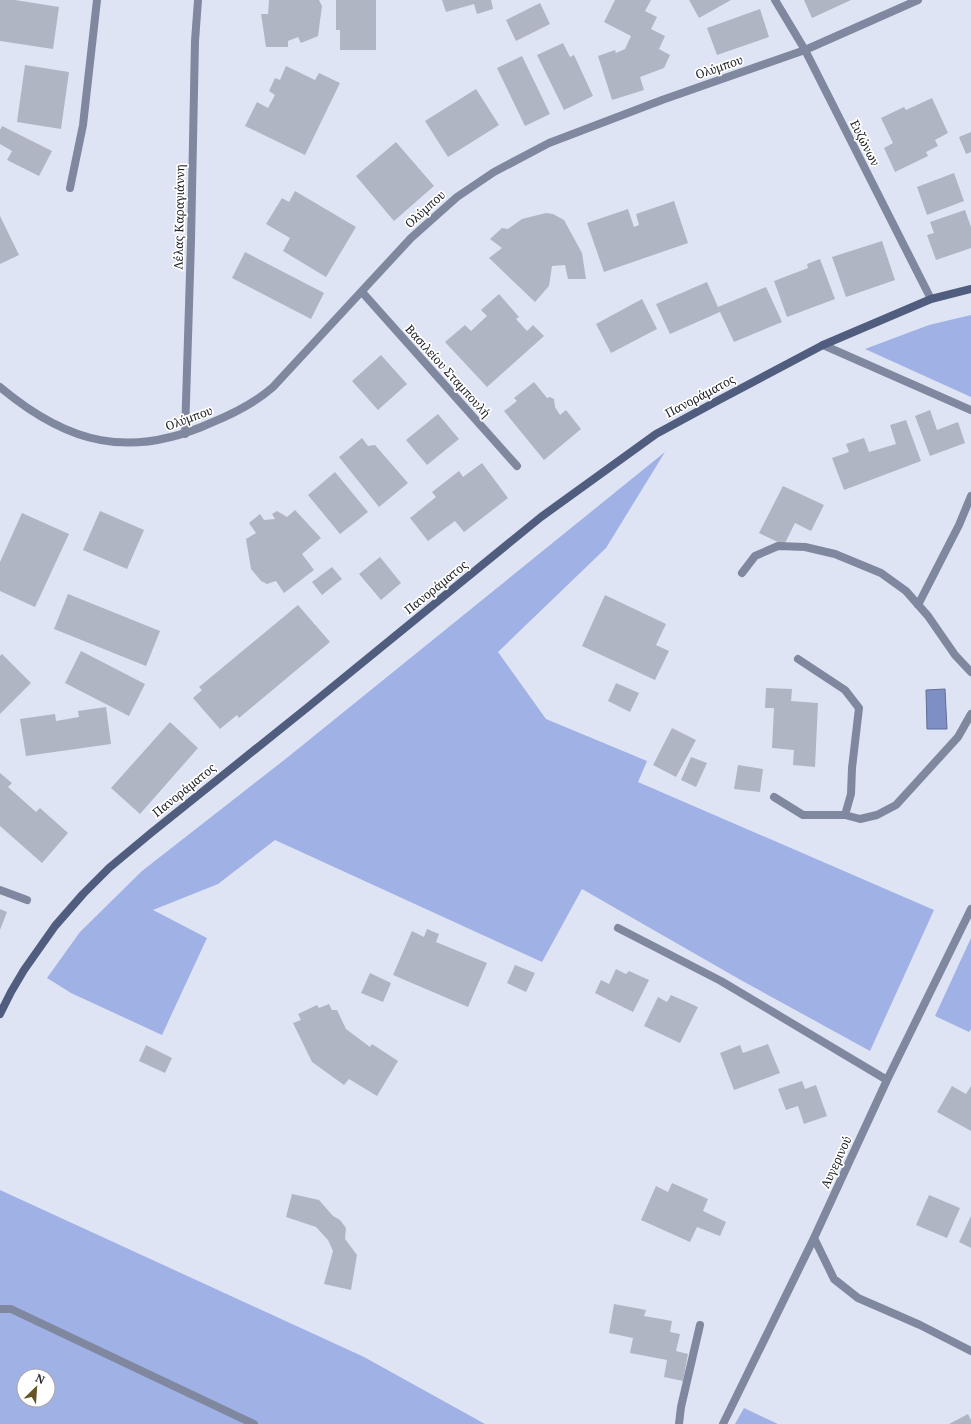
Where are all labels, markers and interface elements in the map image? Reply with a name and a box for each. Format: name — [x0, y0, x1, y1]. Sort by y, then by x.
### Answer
street label: Ολύμπου — [693, 51, 745, 83]
street label: Ευζώνων — [846, 117, 884, 169]
street label: Λέλας Καραγιάννη — [170, 164, 188, 270]
street label: Ολύμπου — [401, 186, 449, 232]
street label: Βασιλείου Σταμπουλή — [402, 321, 494, 421]
street label: Πανοράματος — [662, 370, 738, 422]
street label: Ολύμπου — [163, 402, 215, 434]
street label: Πανοράματος — [401, 556, 472, 618]
street label: Πανοράματος — [149, 759, 220, 821]
street label: Αυγερινού — [816, 1133, 856, 1191]
north arrow — [16, 1368, 56, 1408]
text: N — [33, 1370, 48, 1387]

